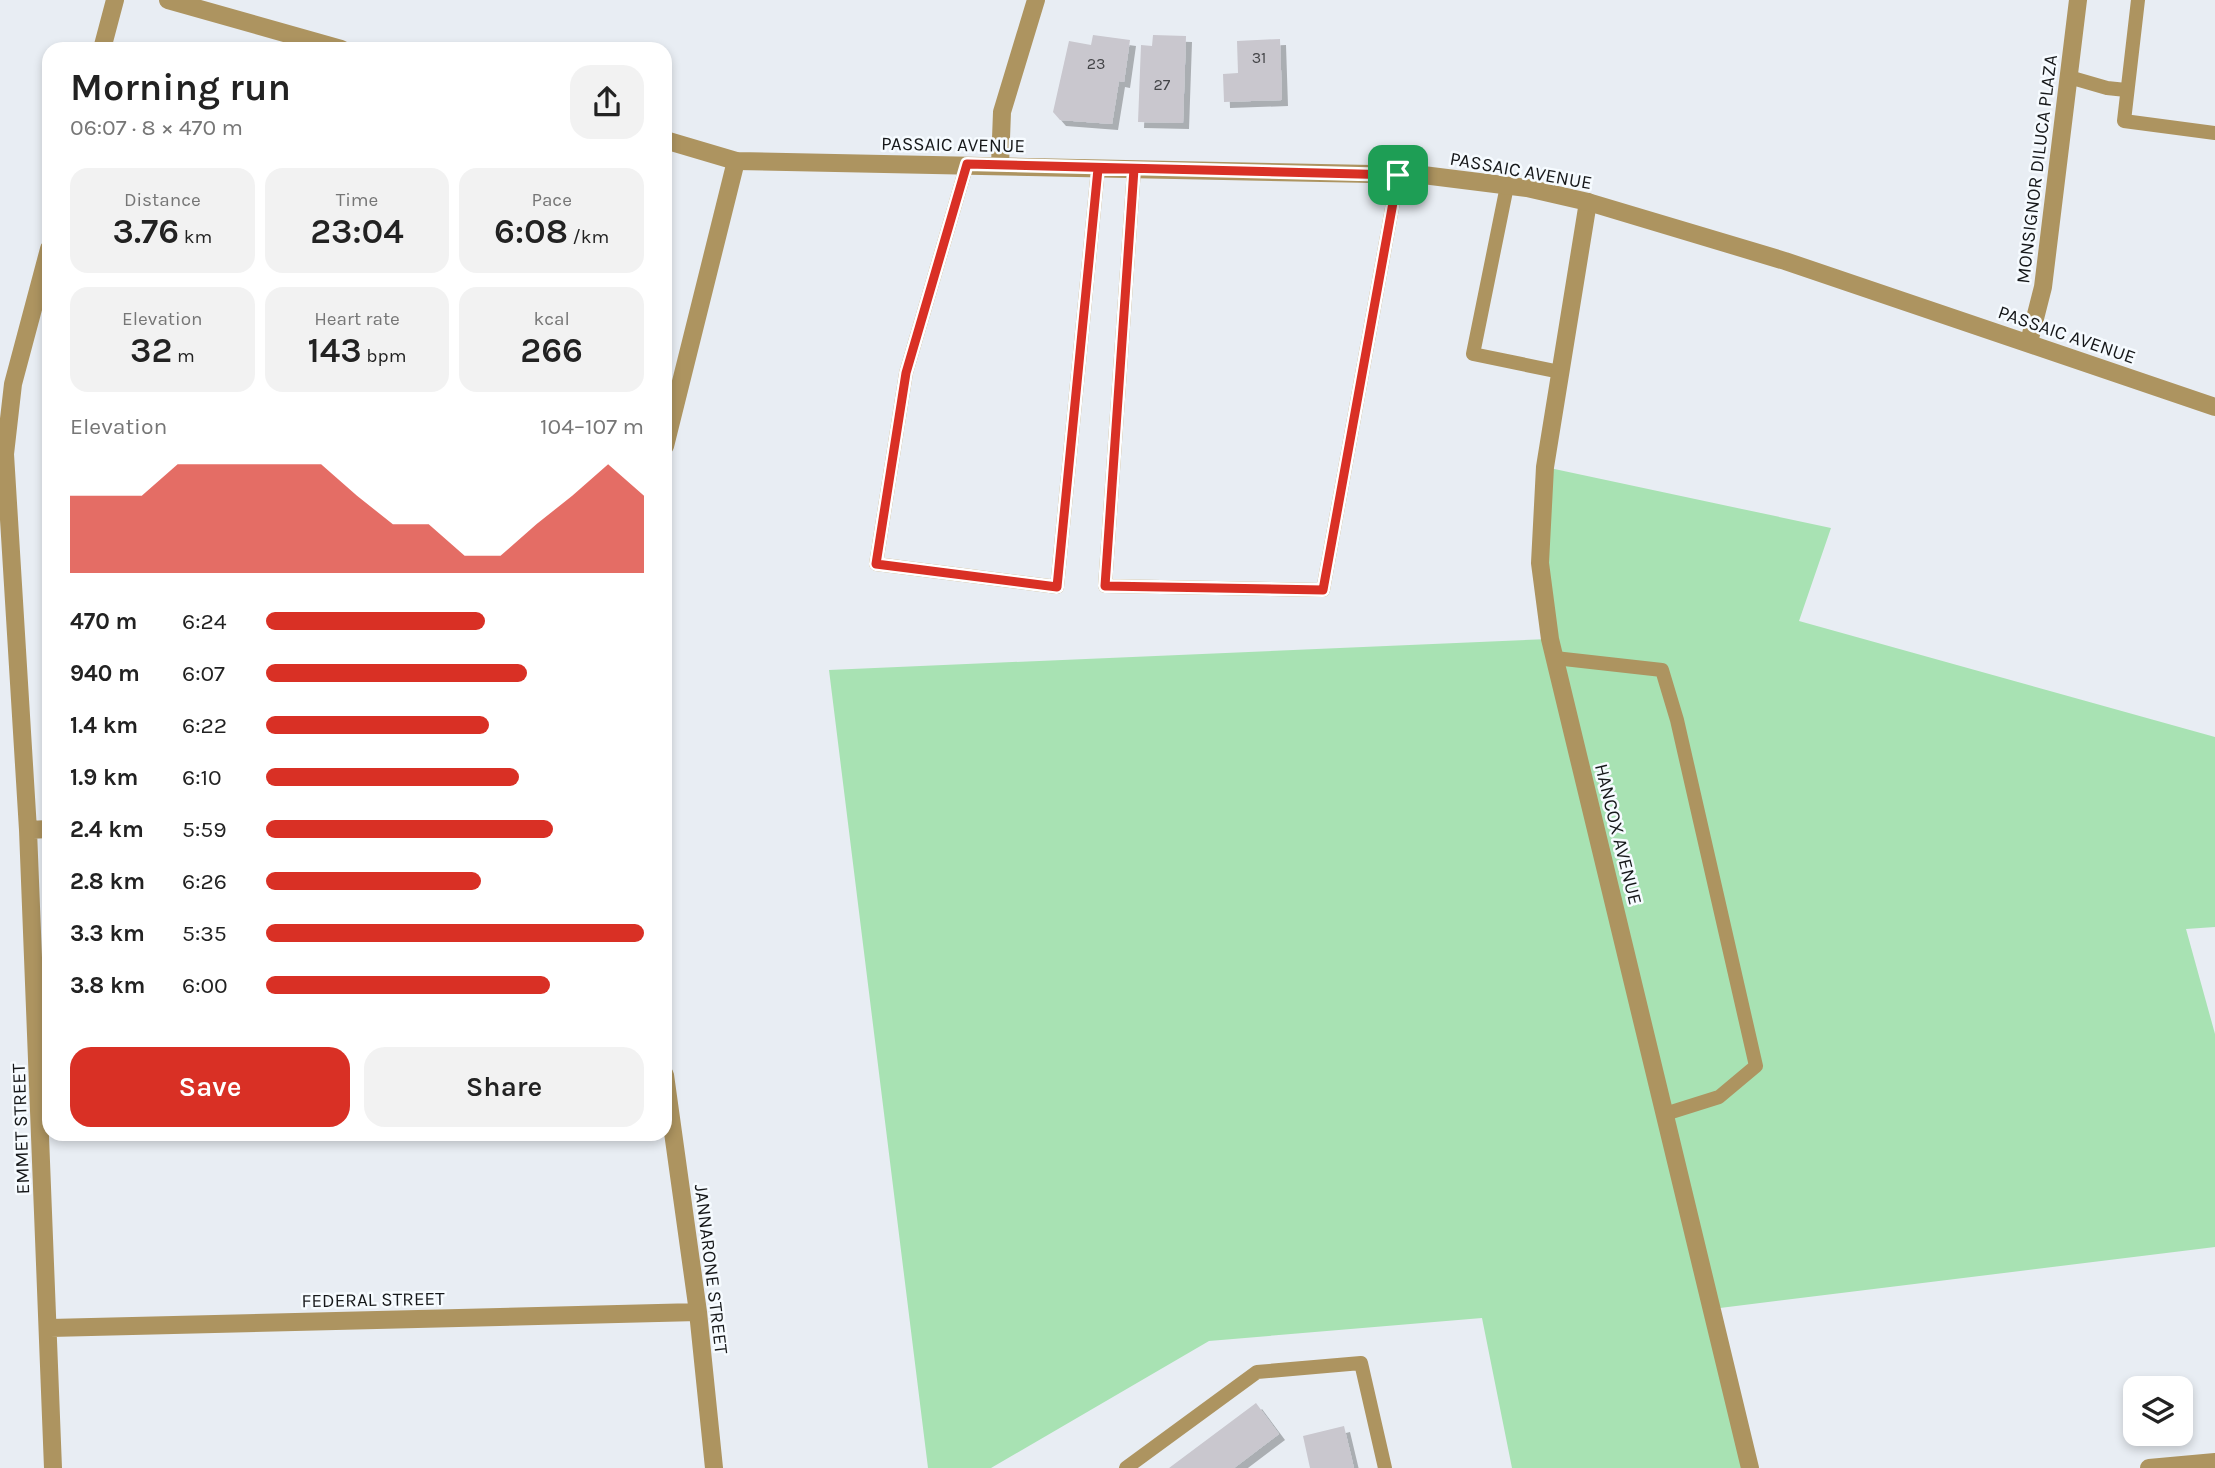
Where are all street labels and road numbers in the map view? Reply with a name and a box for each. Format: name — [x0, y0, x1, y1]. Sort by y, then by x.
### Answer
street label: MONSIGNOR DILUCA PLAZA — [2012, 53, 2062, 285]
street label: PASSAIC AVENUE — [881, 133, 1025, 157]
street label: PASSAIC AVENUE — [1448, 148, 1594, 194]
street label: PASSAIC AVENUE — [1995, 301, 2138, 369]
street label: HANCOX AVENUE — [1590, 761, 1646, 907]
street label: EMMET STREET — [8, 1063, 34, 1195]
street label: JANNARONE STREET — [690, 1183, 732, 1356]
street label: FEDERAL STREET — [301, 1288, 445, 1312]

